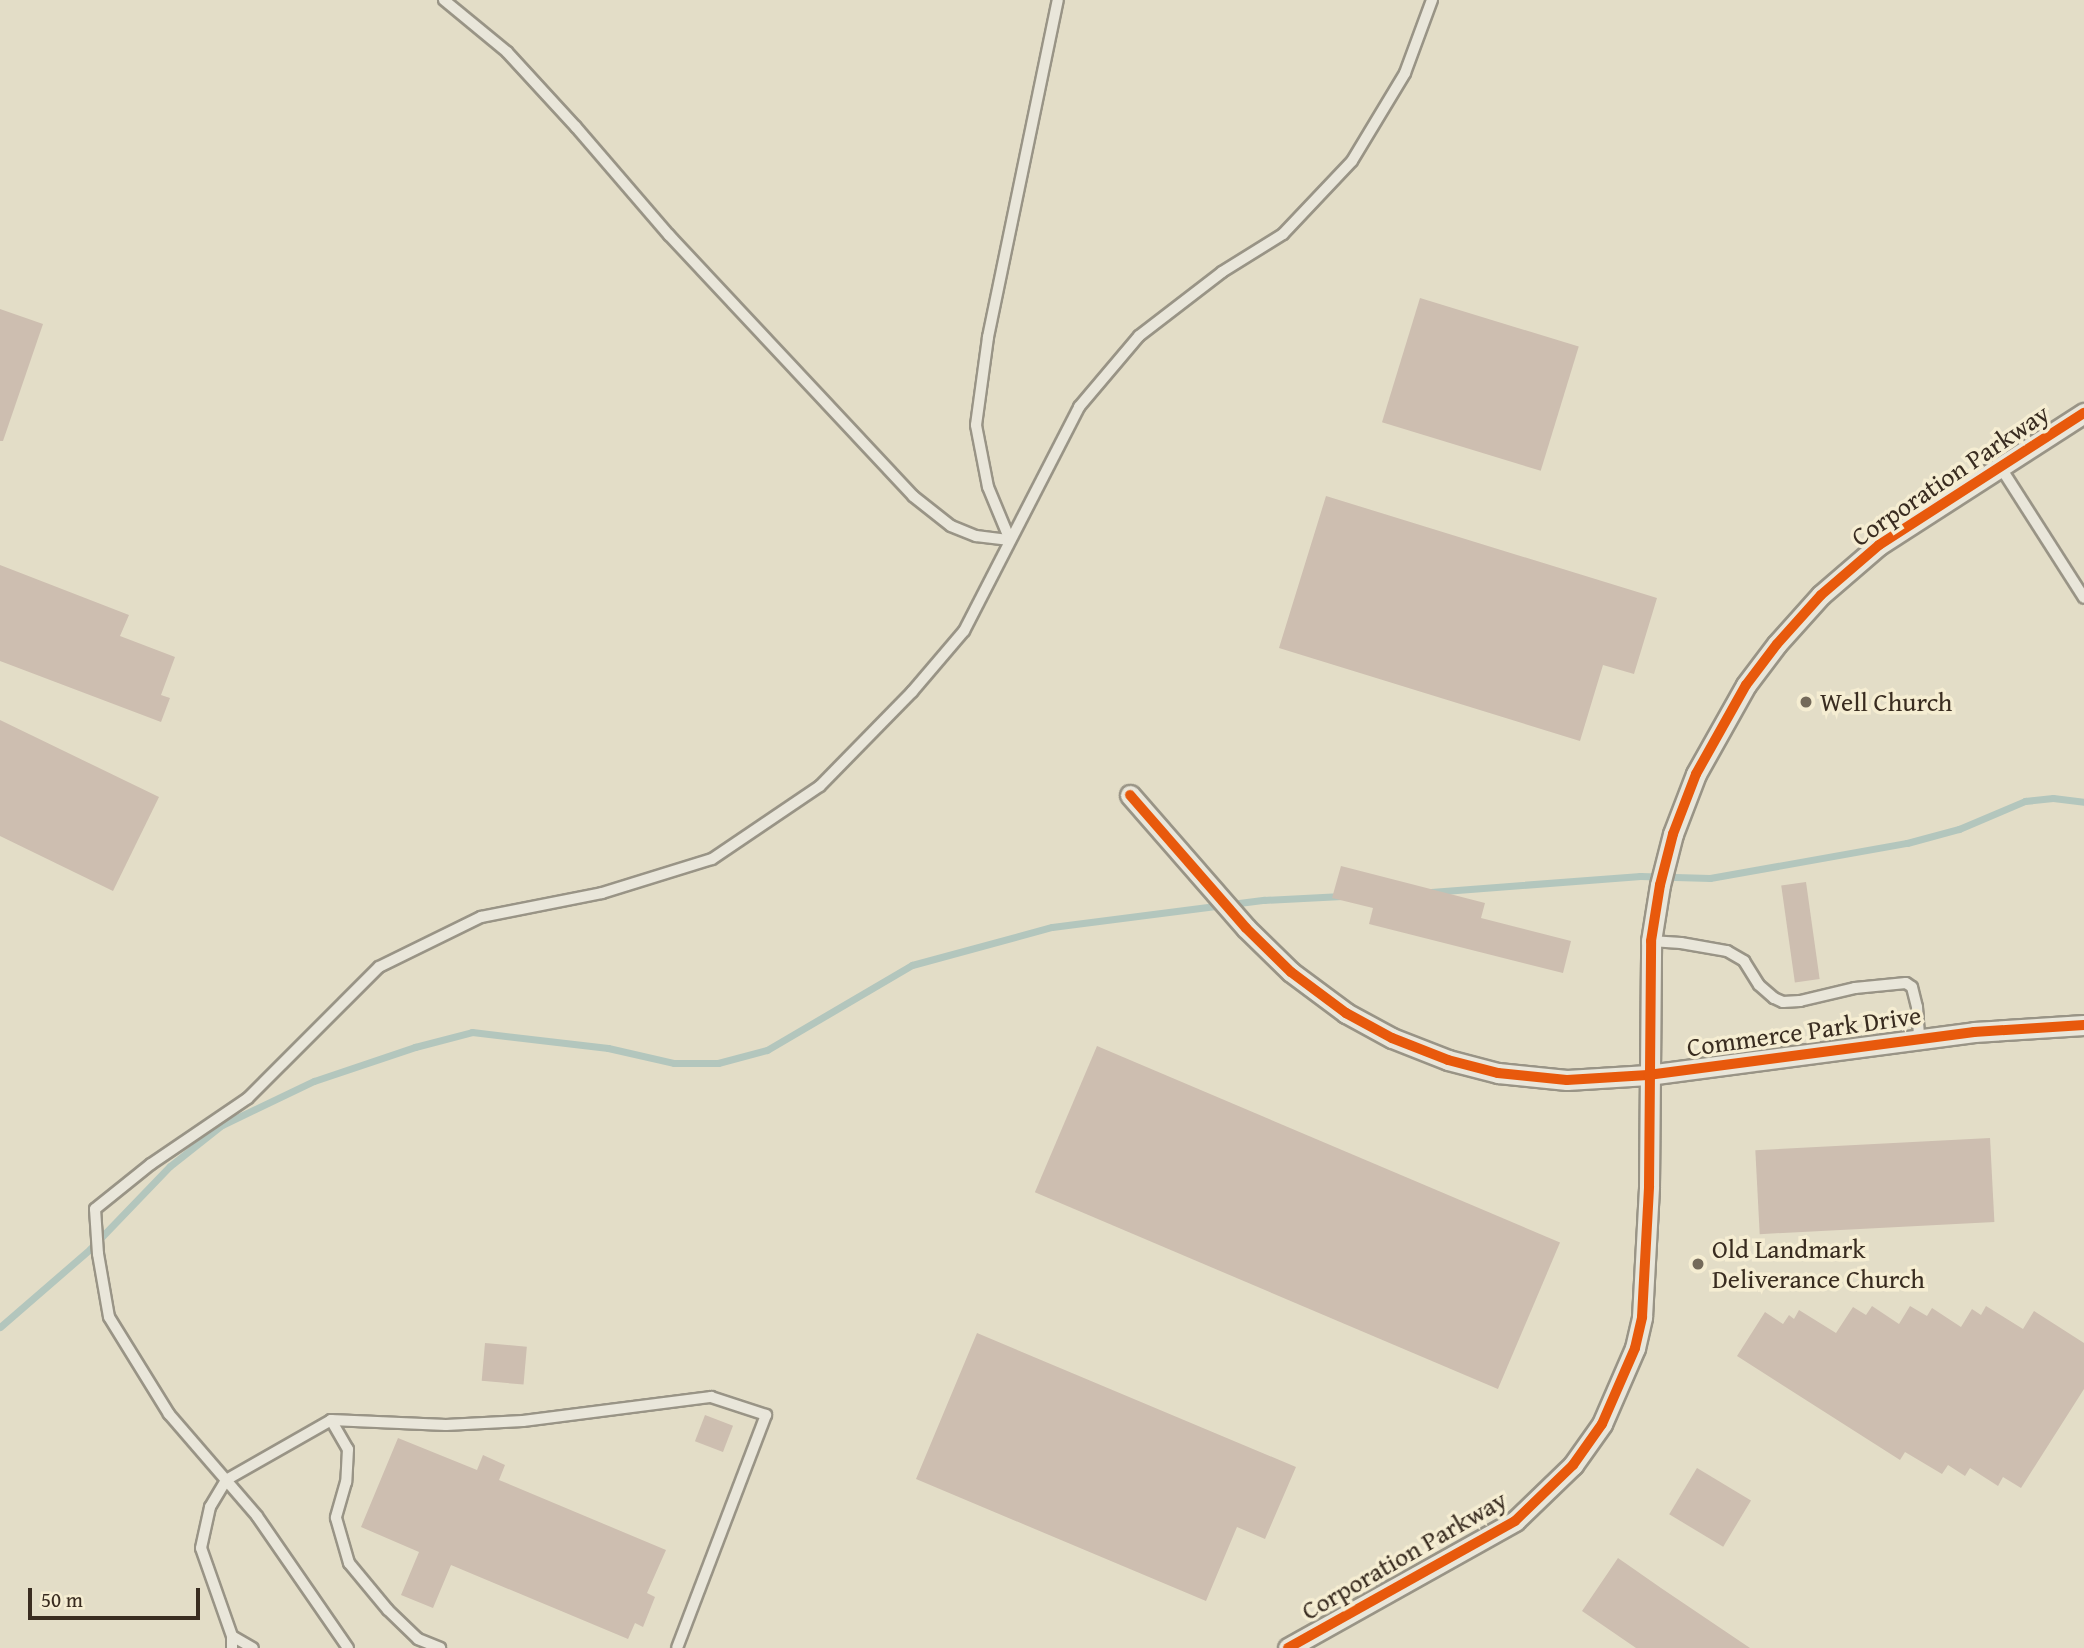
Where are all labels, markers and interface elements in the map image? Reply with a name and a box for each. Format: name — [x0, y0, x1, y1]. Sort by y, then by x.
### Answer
street label: Corporation Parkway — [1845, 397, 2055, 553]
place label: Well Church — [1820, 686, 1952, 718]
marker: Well Church — [1798, 694, 1814, 710]
street label: Commerce Park Drive — [1685, 999, 1923, 1063]
place label: Old Landmark Deliverance Church — [1712, 1233, 1925, 1294]
marker: Old Landmark Deliverance Church — [1690, 1256, 1706, 1272]
street label: Corporation Parkway — [1296, 1484, 1512, 1626]
scale bar — [32, 1574, 203, 1618]
text: 50 m — [41, 1584, 83, 1615]

